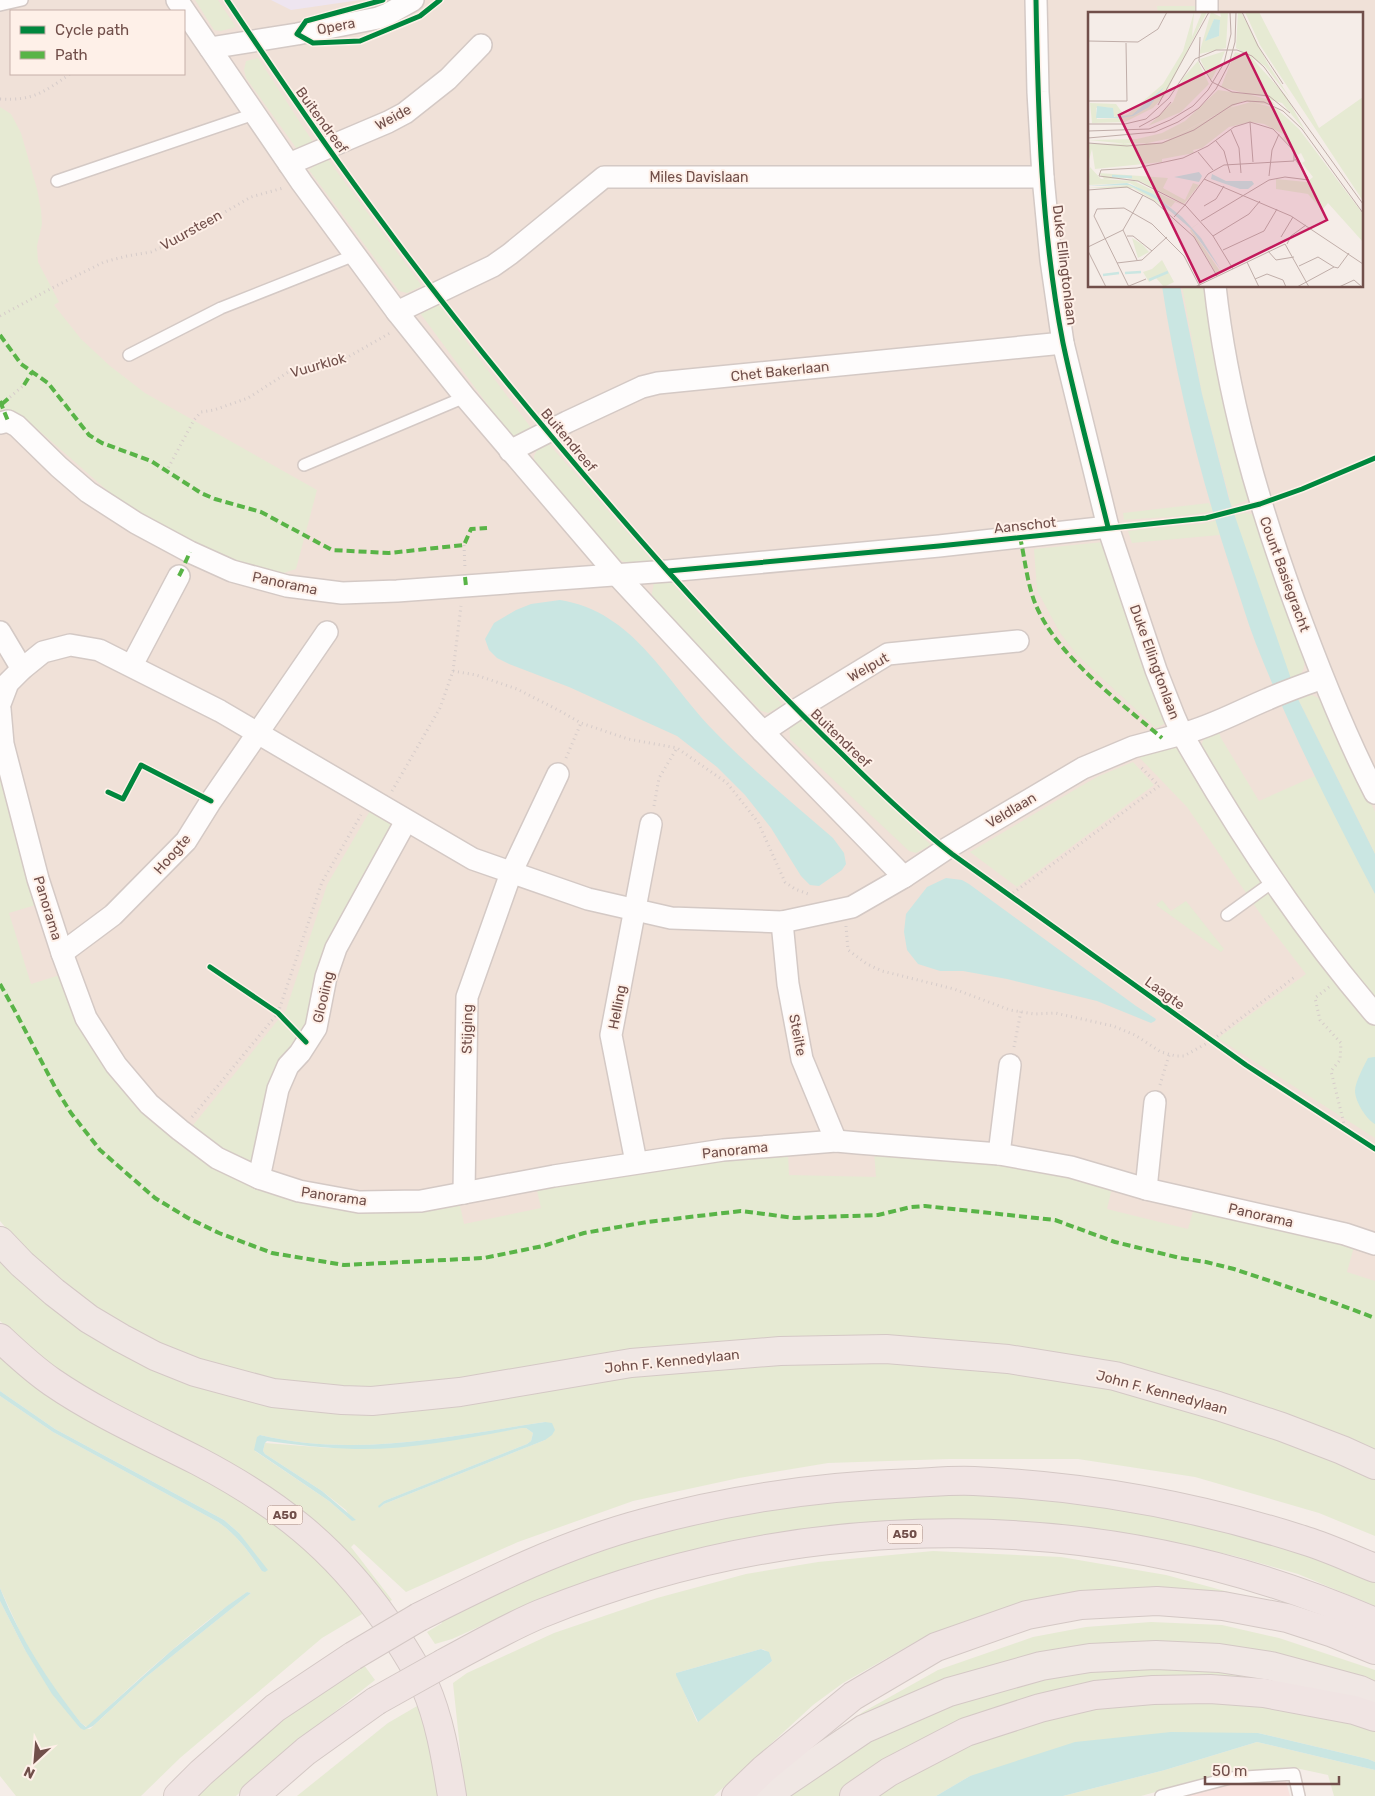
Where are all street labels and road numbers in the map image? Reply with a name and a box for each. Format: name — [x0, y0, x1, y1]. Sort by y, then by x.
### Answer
street label: Opera — [316, 14, 357, 39]
street label: Buitendreef — [292, 84, 352, 157]
street label: Weide — [372, 101, 414, 134]
street label: Miles Davislaan — [649, 169, 749, 186]
street label: Duke Ellingtonlaan — [1049, 204, 1080, 326]
street label: Vuursteen — [158, 207, 225, 254]
street label: Vuurklok — [289, 349, 348, 381]
street label: Chet Bakerlaan — [730, 358, 830, 385]
street label: Buitendreef — [537, 405, 600, 476]
street label: Aanschot — [993, 514, 1058, 537]
street label: Count Basiegracht — [1256, 514, 1313, 635]
street label: Panorama — [251, 568, 319, 599]
street label: Duke Ellingtonlaan — [1126, 602, 1183, 722]
street label: Welput — [845, 649, 892, 686]
street label: Buitendreef — [807, 705, 875, 772]
street label: Veldlaan — [983, 789, 1039, 832]
street label: Hoogte — [150, 831, 195, 878]
street label: Panorama — [30, 874, 65, 942]
street label: Glooiing — [309, 970, 338, 1025]
street label: Laagte — [1142, 973, 1188, 1014]
street label: Helling — [605, 983, 630, 1031]
street label: Stijging — [459, 1004, 476, 1054]
street label: Steilte — [785, 1013, 810, 1058]
street label: Panorama — [701, 1139, 769, 1162]
street label: Panorama — [300, 1183, 368, 1210]
street label: Panorama — [1227, 1200, 1295, 1231]
street label: John F. Kennedylaan — [604, 1346, 740, 1377]
street label: John F. Kennedylaan — [1094, 1367, 1230, 1418]
road number: A50 — [268, 1506, 302, 1524]
road number: A50 — [888, 1525, 922, 1544]

